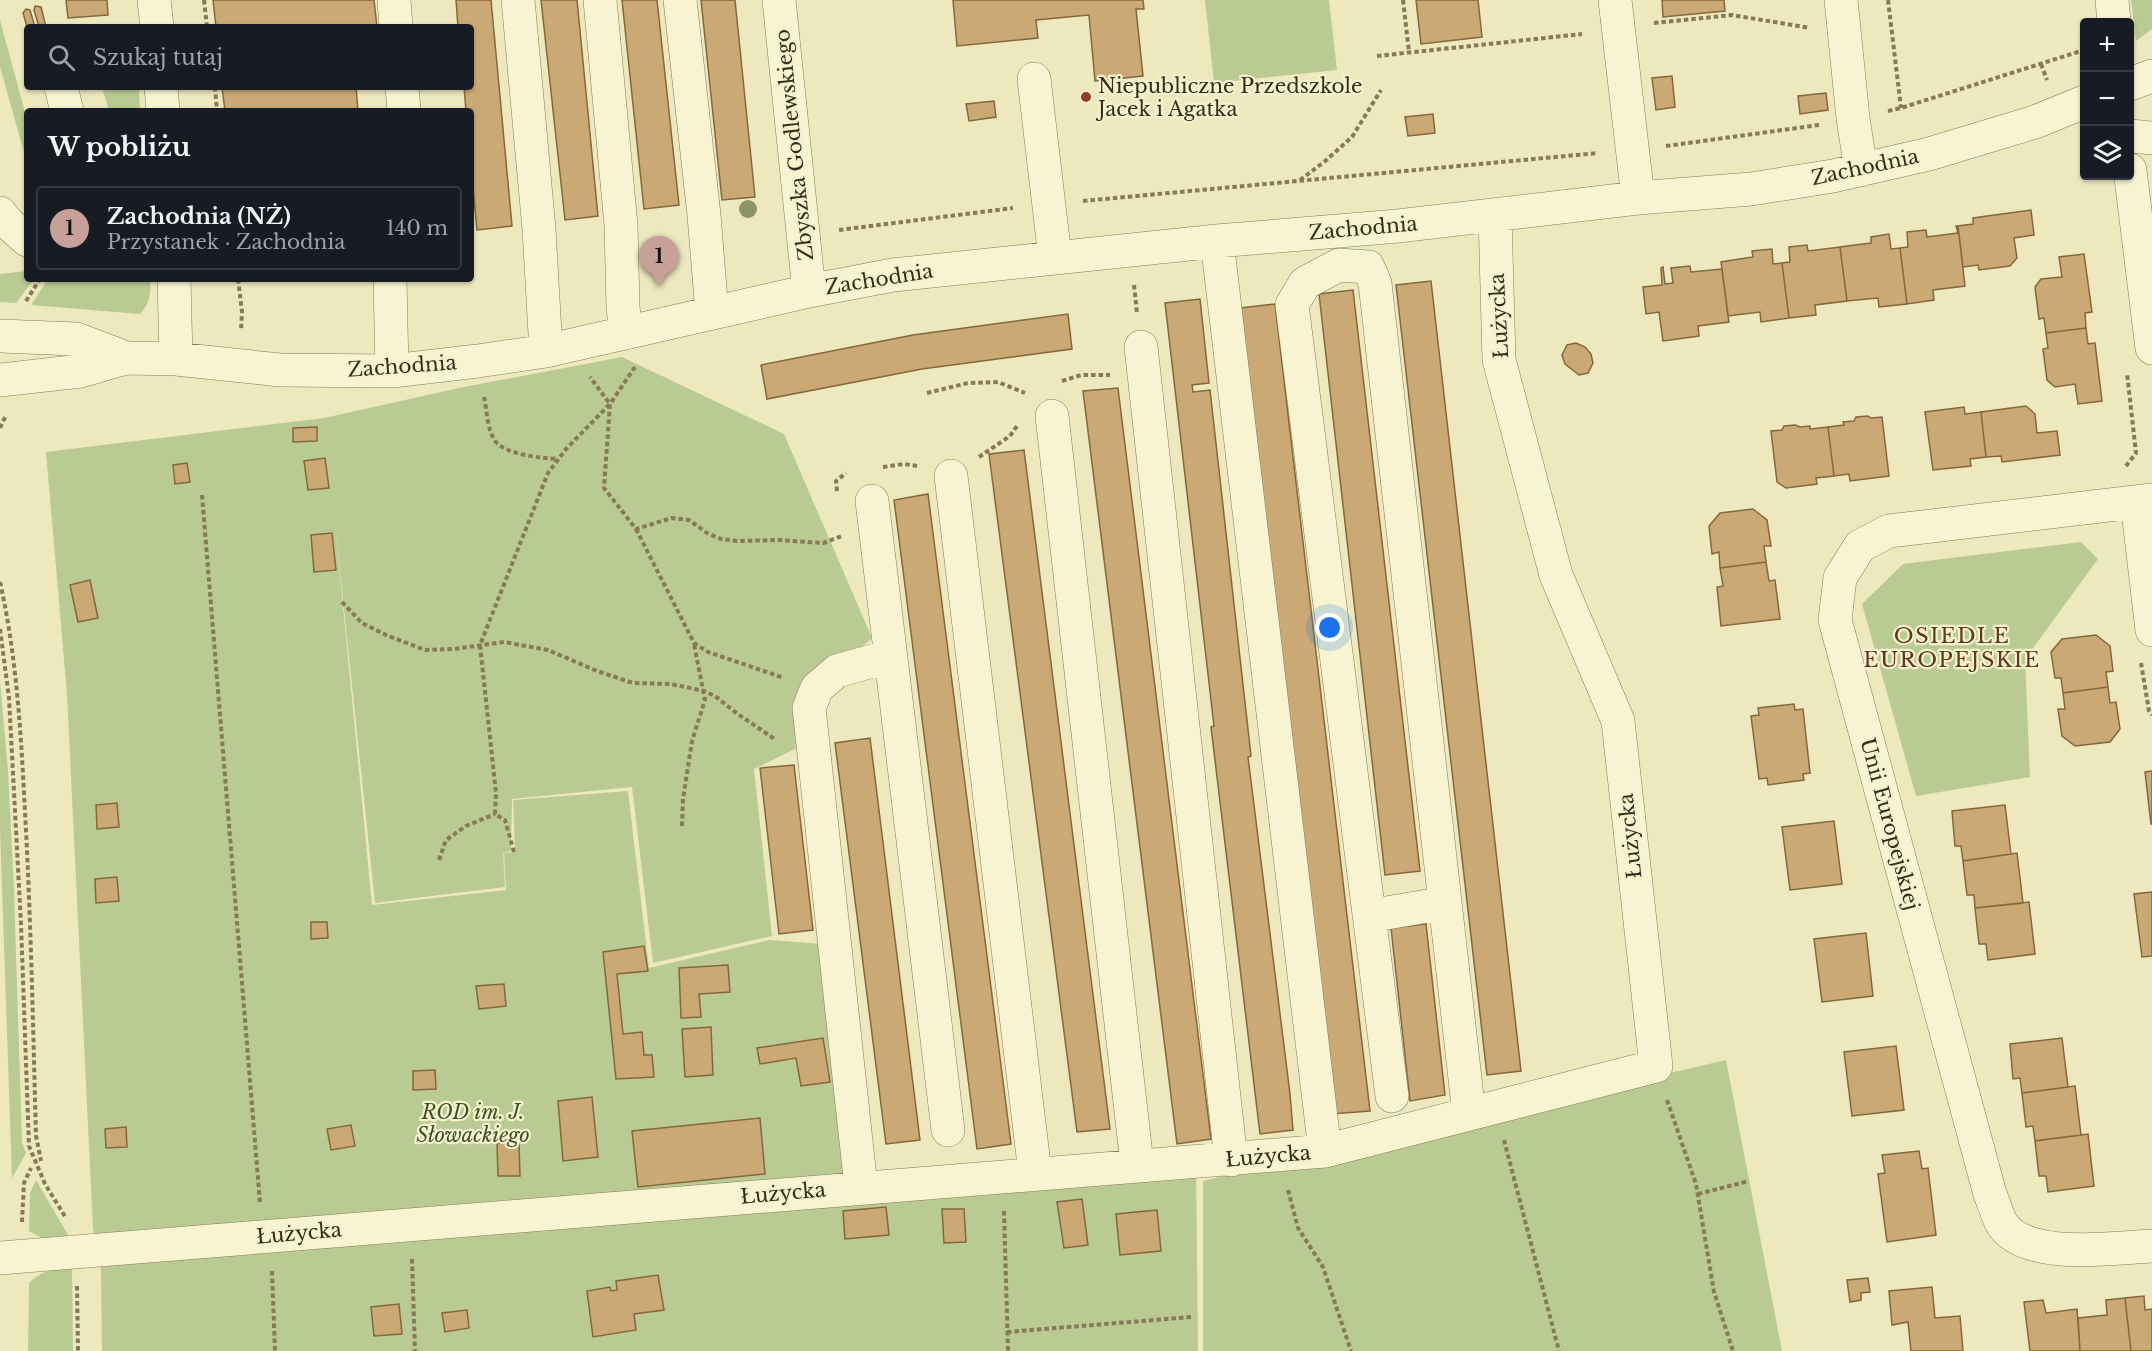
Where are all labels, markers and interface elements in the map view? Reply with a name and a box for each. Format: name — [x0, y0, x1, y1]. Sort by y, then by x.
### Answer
map controls — [2080, 18, 2134, 180]
button: + — [2080, 18, 2134, 72]
search box — [24, 24, 474, 90]
street label: Zbyszka Godlewskiego — [770, 28, 818, 262]
icon: search — [45, 41, 78, 74]
text: Szukaj tutaj — [93, 44, 223, 71]
button: − — [2080, 72, 2134, 126]
place label: Niepubliczne Przedszkole Jacek i Agatka — [1095, 74, 1363, 121]
marker: Niepubliczne Przedszkole Jacek i Agatka — [1079, 90, 1093, 104]
button: layers — [2080, 126, 2134, 180]
text: W pobliżu — [48, 131, 190, 163]
street label: Zachodnia — [1809, 144, 1922, 190]
text: Zachodnia (NŻ) — [107, 203, 291, 230]
street label: Zachodnia — [1308, 211, 1419, 245]
text: 1 — [65, 216, 74, 240]
text: 140 m — [386, 216, 448, 240]
text: Przystanek · Zachodnia — [107, 230, 345, 254]
pin: 1 — [640, 236, 678, 286]
street label: Zachodnia — [823, 258, 936, 299]
street label: Łużycka — [1485, 272, 1513, 359]
street label: Zachodnia — [347, 350, 458, 382]
your location — [1315, 613, 1344, 642]
district label: OSIEDLE EUROPEJSKIE — [1863, 623, 2041, 673]
street label: Unii Europejskiej — [1856, 735, 1924, 913]
street label: Łużycka — [1613, 791, 1646, 880]
park label: ROD im. J. Słowackiego — [416, 1100, 530, 1147]
street label: Łużycka — [1224, 1140, 1313, 1172]
street label: Łużycka — [739, 1177, 828, 1209]
street label: Łużycka — [255, 1217, 344, 1249]

